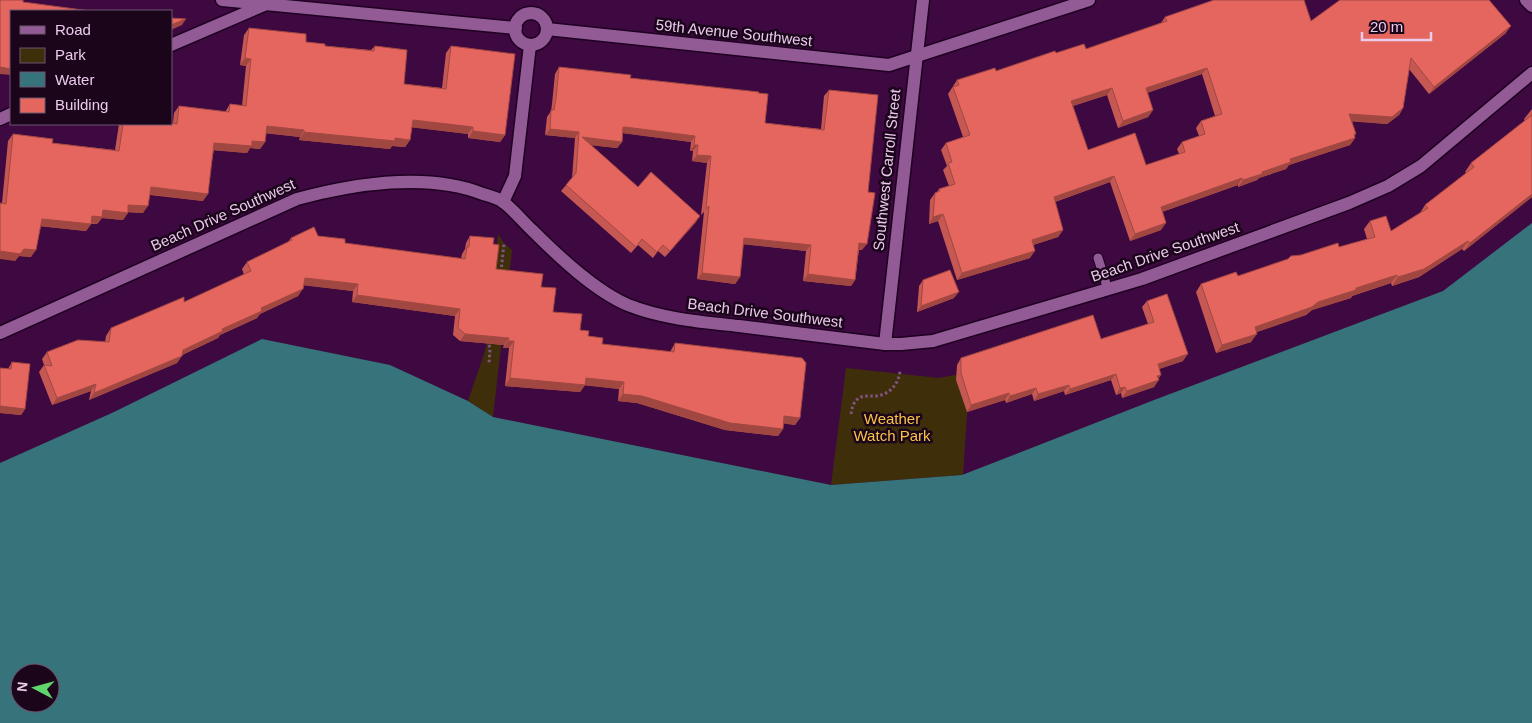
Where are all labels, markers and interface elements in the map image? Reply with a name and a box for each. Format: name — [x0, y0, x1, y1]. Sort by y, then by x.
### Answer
legend — [10, 10, 172, 125]
scale bar — [1362, 10, 1431, 42]
street label: 59th Avenue Southwest — [655, 16, 814, 49]
text: 20 m — [1370, 18, 1403, 35]
text: Road — [55, 21, 91, 38]
text: Park — [55, 46, 86, 63]
text: Water — [55, 71, 94, 88]
street label: Southwest Carroll Street — [870, 87, 904, 252]
text: Building — [55, 96, 108, 113]
street label: Beach Drive Southwest — [148, 175, 298, 254]
street label: Beach Drive Southwest — [1088, 218, 1242, 285]
street label: Beach Drive Southwest — [687, 295, 844, 331]
park label: Weather Watch Park — [854, 410, 931, 444]
north arrow — [10, 663, 60, 713]
text: N — [14, 681, 31, 693]

